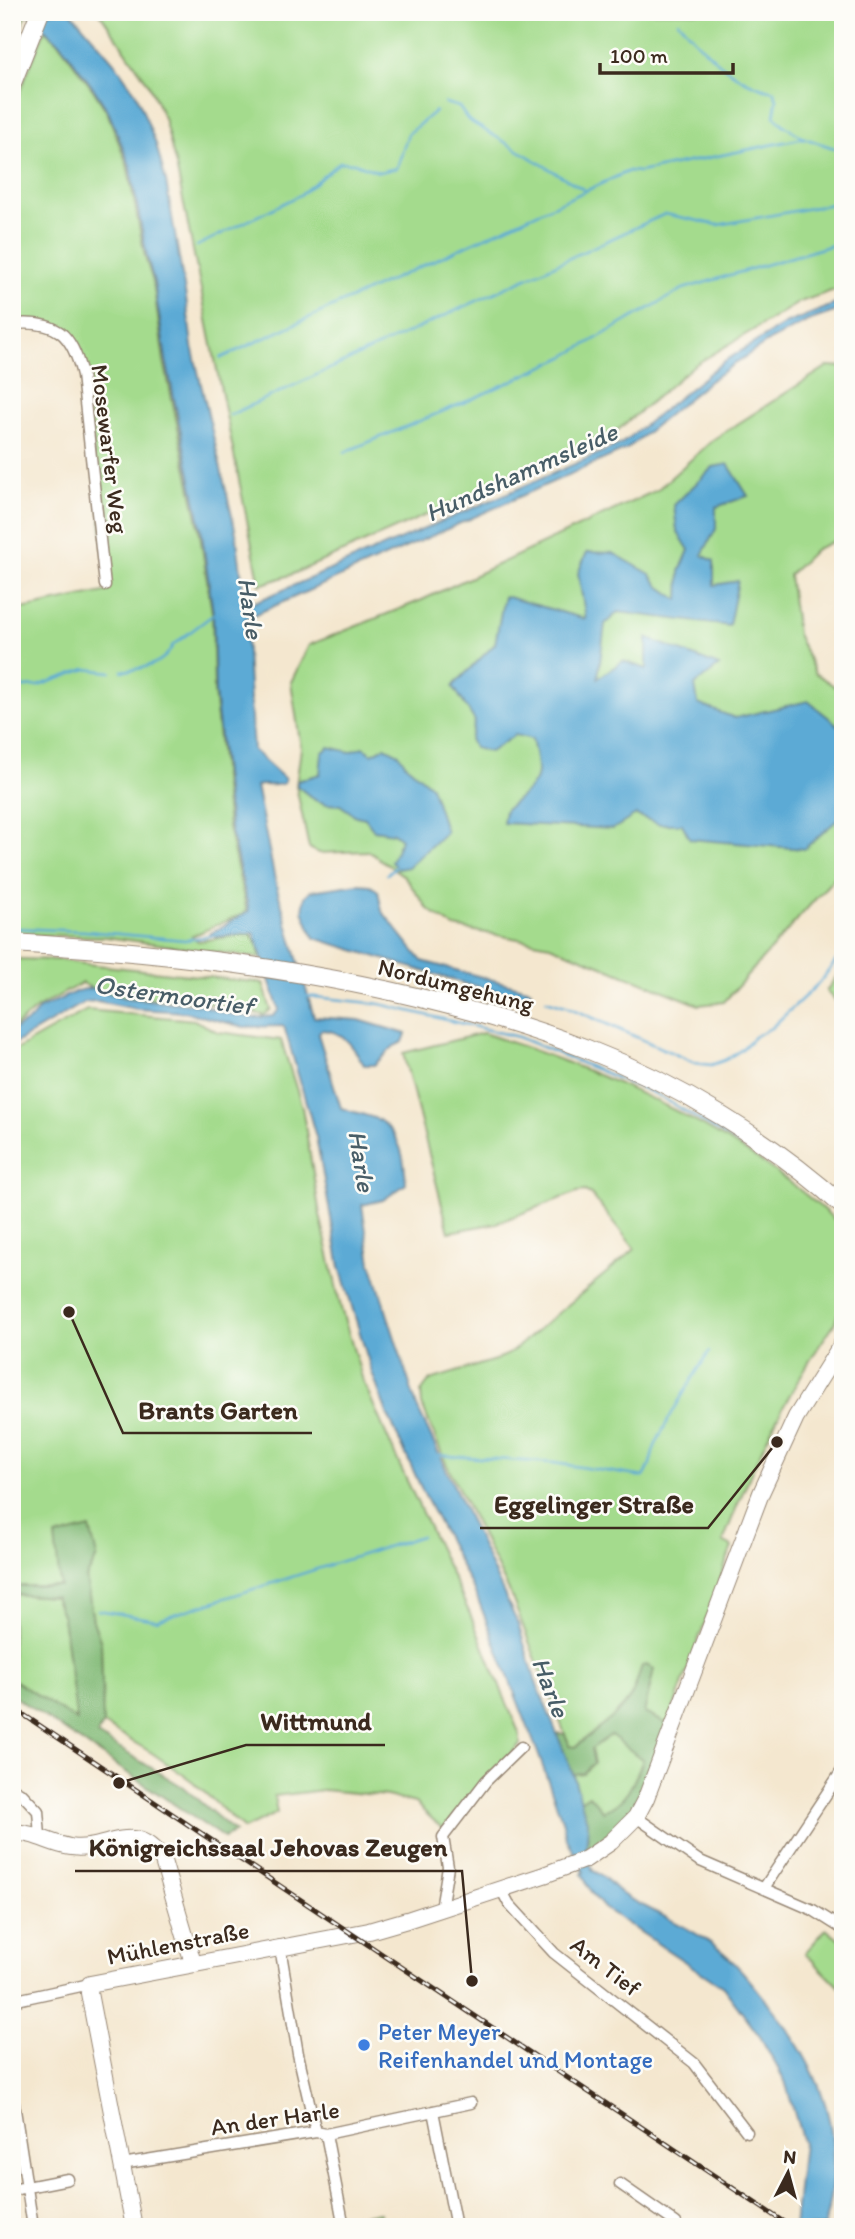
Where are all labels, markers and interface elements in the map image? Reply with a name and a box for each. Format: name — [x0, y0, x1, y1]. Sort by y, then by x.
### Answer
scale bar — [600, 32, 732, 76]
text: 100 m — [610, 43, 668, 68]
street label: Mosewarfer Weg — [85, 363, 135, 536]
water label: Hundshammsleide — [420, 415, 624, 529]
water label: Harle — [231, 575, 271, 642]
street label: Nordumgehung — [375, 952, 538, 1019]
water label: Ostermoortief — [93, 968, 259, 1023]
water label: Harle — [341, 1128, 383, 1196]
callout: Brants Garten — [123, 1386, 312, 1433]
text: Brants Garten — [138, 1394, 298, 1426]
callout: Eggelinger Straße — [480, 1481, 708, 1528]
text: Eggelinger Straße — [494, 1488, 694, 1520]
water label: Harle — [525, 1653, 578, 1723]
callout: Wittmund — [246, 1698, 385, 1745]
text: Wittmund — [260, 1705, 373, 1737]
callout: Königreichssaal Jehovas Zeugen — [75, 1824, 462, 1871]
text: Königreichssaal Jehovas Zeugen — [89, 1831, 448, 1863]
street label: Mühlenstraße — [104, 1915, 252, 1971]
street label: Am Tief — [565, 1930, 647, 2002]
place label: Peter Meyer Reifenhandel und Montage — [378, 2017, 653, 2074]
marker: Peter Meyer Reifenhandel und Montage — [356, 2037, 372, 2053]
street label: An der Harle — [209, 2095, 341, 2141]
north arrow — [754, 2138, 824, 2208]
text: N — [782, 2144, 797, 2169]

